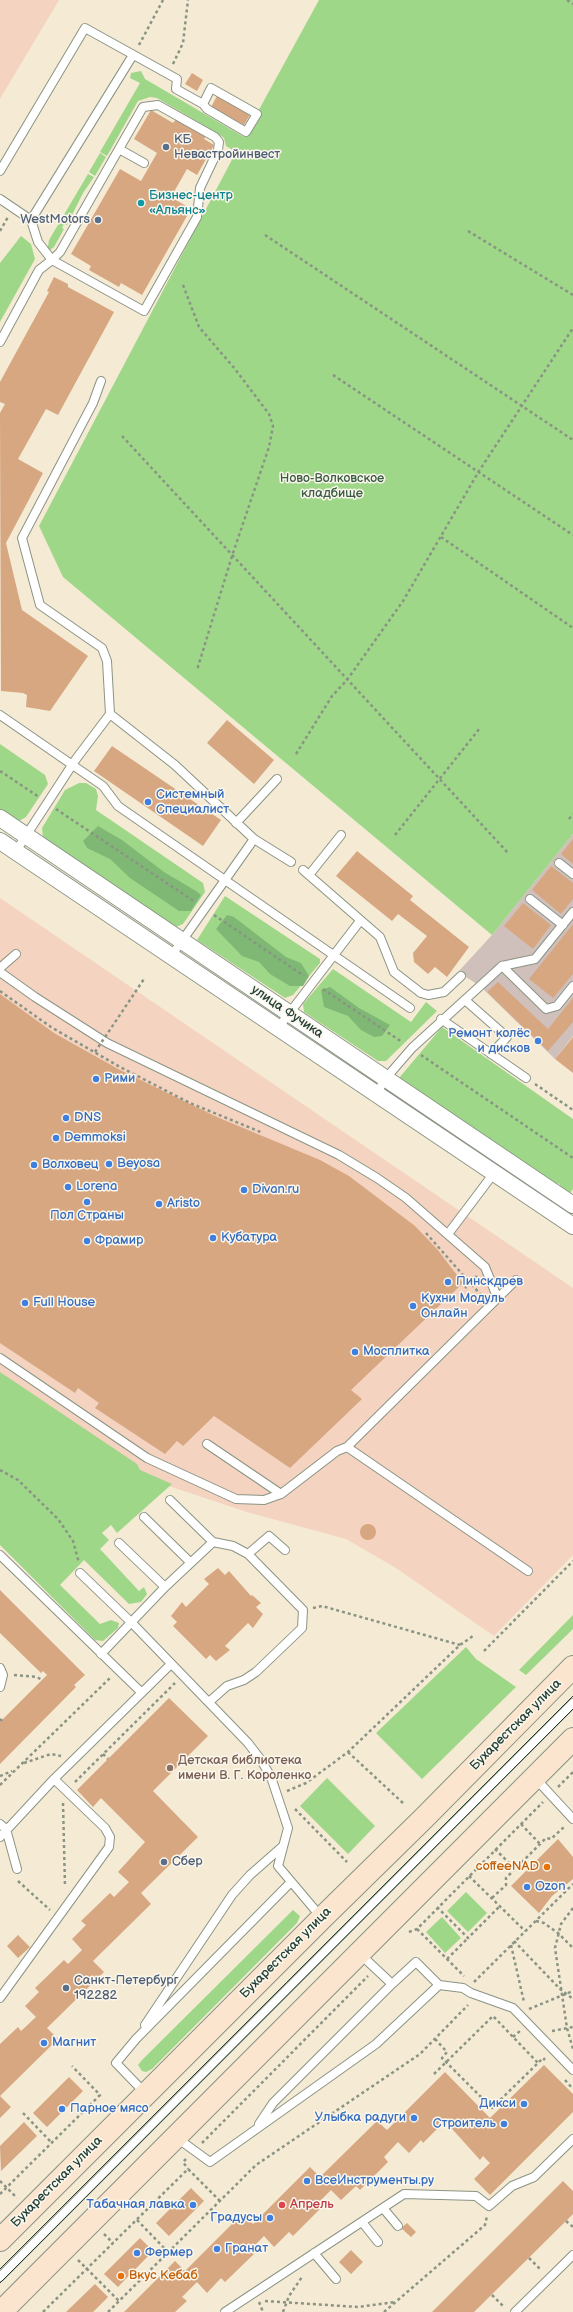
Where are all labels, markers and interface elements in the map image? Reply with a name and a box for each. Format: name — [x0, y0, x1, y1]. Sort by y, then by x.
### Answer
place label: КБ Невастройинвест — [174, 132, 280, 163]
marker: КБ Невастройинвест — [161, 142, 171, 152]
place label: Бизнес-центр «Альянс» — [149, 188, 233, 219]
marker: Бизнес-центр «Альянс» — [136, 198, 146, 208]
place label: WestMotors — [20, 212, 90, 228]
marker: WestMotors — [93, 215, 103, 225]
park label: Ново-Волковское кладбище — [280, 471, 384, 502]
place label: Системный Специалист — [156, 787, 229, 818]
marker: Системный Специалист — [143, 797, 153, 807]
street label: улица Фучика — [248, 982, 326, 1042]
place label: Ремонт колёс и дисков — [448, 1026, 530, 1057]
marker: Ремонт колёс и дисков — [533, 1036, 543, 1046]
place label: Рими — [104, 1071, 135, 1087]
marker: Рими — [91, 1074, 101, 1084]
place label: DNS — [74, 1110, 101, 1126]
marker: DNS — [61, 1113, 71, 1123]
place label: Demmoksi — [64, 1130, 126, 1146]
marker: Demmoksi — [51, 1133, 61, 1143]
place label: Beyosa — [117, 1156, 160, 1172]
place label: Волховец — [42, 1157, 99, 1173]
marker: Beyosa — [104, 1159, 114, 1169]
marker: Волховец — [29, 1160, 39, 1170]
place label: Lorena — [76, 1179, 117, 1195]
marker: Lorena — [63, 1182, 73, 1192]
place label: Divan.ru — [252, 1182, 299, 1198]
marker: Divan.ru — [239, 1185, 249, 1195]
place label: Aristo — [167, 1196, 200, 1212]
marker: Пол Страны — [82, 1197, 92, 1207]
marker: Aristo — [154, 1199, 164, 1209]
place label: Пол Страны — [50, 1208, 124, 1224]
place label: Кубатура — [221, 1230, 277, 1246]
place label: Фрамир — [95, 1233, 143, 1249]
marker: Кубатура — [208, 1233, 218, 1243]
marker: Фрамир — [82, 1236, 92, 1246]
place label: Пинскдрев — [456, 1274, 523, 1290]
marker: Пинскдрев — [443, 1277, 453, 1287]
place label: Кухни Модуль Онлайн — [421, 1291, 504, 1322]
place label: Full House — [33, 1295, 95, 1311]
marker: Full House — [20, 1298, 30, 1308]
marker: Кухни Модуль Онлайн — [408, 1301, 418, 1311]
place label: Мосплитка — [363, 1344, 430, 1360]
marker: Мосплитка — [350, 1347, 360, 1357]
street label: Бухарестская улица — [467, 1676, 565, 1774]
place label: Детская библиотека имени В. Г. Короленко — [178, 1753, 311, 1784]
marker: Детская библиотека имени В. Г. Короленко — [165, 1763, 175, 1773]
place label: Сбер — [172, 1854, 202, 1870]
marker: Сбер — [159, 1857, 169, 1867]
place label: coffeeNAD — [476, 1859, 539, 1875]
marker: coffeeNAD — [542, 1862, 552, 1872]
place label: Ozon — [535, 1879, 565, 1895]
marker: Ozon — [522, 1882, 532, 1892]
street label: Бухарестская улица — [237, 1904, 335, 2002]
place label: Санкт-Петербург 192282 — [74, 1973, 179, 2004]
marker: Санкт-Петербург 192282 — [61, 1983, 71, 1993]
place label: Магнит — [52, 2035, 96, 2051]
marker: Магнит — [39, 2038, 49, 2048]
place label: Дикси — [479, 2096, 516, 2112]
marker: Дикси — [519, 2099, 529, 2109]
place label: Парное мясо — [70, 2101, 149, 2117]
marker: Парное мясо — [57, 2104, 67, 2114]
place label: Улыбка радуги — [315, 2110, 406, 2126]
marker: Улыбка радуги — [409, 2113, 419, 2123]
place label: Строитель — [433, 2116, 496, 2132]
marker: Строитель — [499, 2119, 509, 2129]
street label: Бухарестская улица — [8, 2133, 106, 2231]
place label: ВсеИнструменты.ру — [315, 2173, 434, 2189]
marker: ВсеИнструменты.ру — [302, 2176, 312, 2186]
place label: Табачная лавка — [86, 2197, 185, 2213]
place label: Апрель — [290, 2197, 334, 2213]
marker: Табачная лавка — [188, 2200, 198, 2210]
marker: Апрель — [277, 2200, 287, 2210]
place label: Градусы — [210, 2210, 262, 2226]
marker: Градусы — [265, 2213, 275, 2223]
place label: Гранат — [225, 2241, 268, 2257]
marker: Гранат — [212, 2244, 222, 2254]
place label: Фермер — [145, 2245, 193, 2261]
marker: Фермер — [132, 2248, 142, 2258]
place label: Вкус Кебаб — [129, 2268, 198, 2284]
marker: Вкус Кебаб — [116, 2271, 126, 2281]

